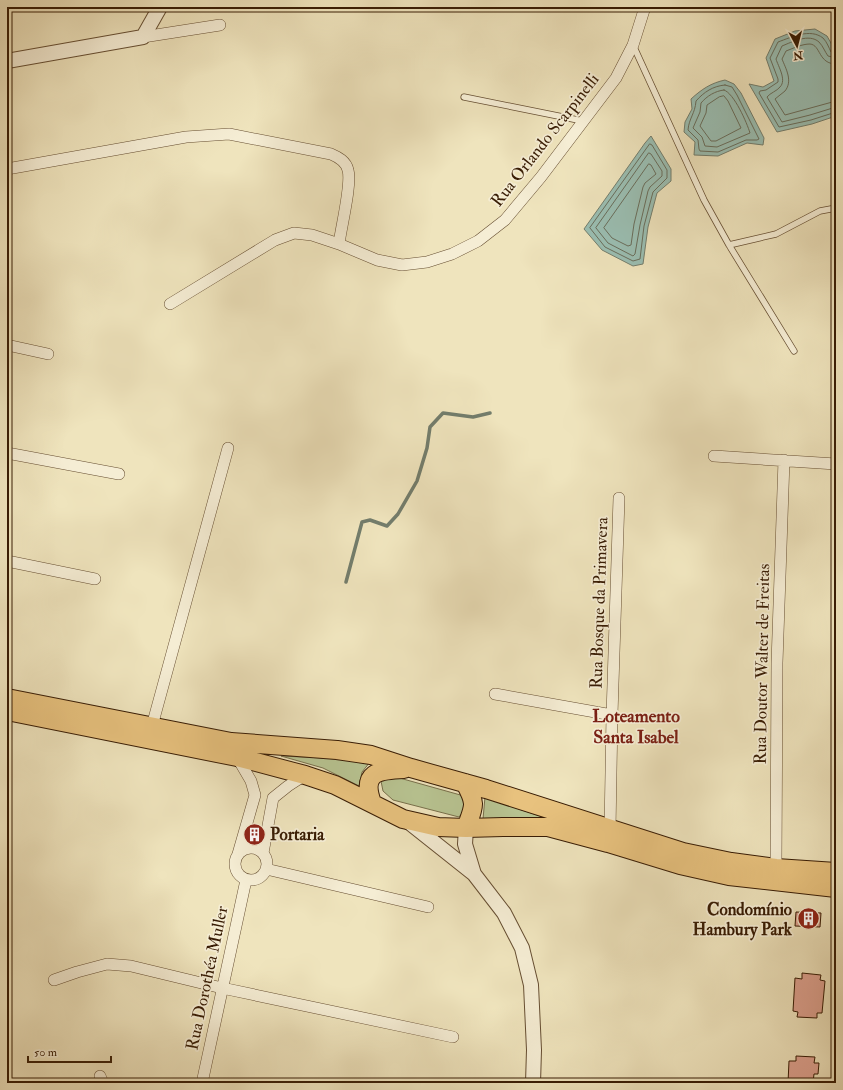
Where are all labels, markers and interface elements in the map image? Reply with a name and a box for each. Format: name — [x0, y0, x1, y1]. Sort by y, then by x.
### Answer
north arrow — [777, 26, 817, 66]
text: N — [791, 48, 805, 63]
street label: Rua Orlando Scarpinelli — [486, 69, 605, 211]
street label: Rua Bosque da Primavera — [586, 516, 613, 689]
street label: Rua Doutor Walter de Freitas — [750, 563, 774, 765]
district label: Loteamento Santa Isabel — [592, 705, 680, 749]
building icon: Portaria — [241, 821, 267, 847]
place label: Portaria — [270, 824, 325, 845]
place label: Condomínio Hambury Park — [693, 899, 793, 941]
street label: Rua Dorothéa Muller — [181, 903, 233, 1052]
building icon: Condomínio Hambury Park — [795, 906, 821, 932]
scale bar — [28, 1038, 111, 1064]
text: 50 m — [34, 1045, 58, 1060]

